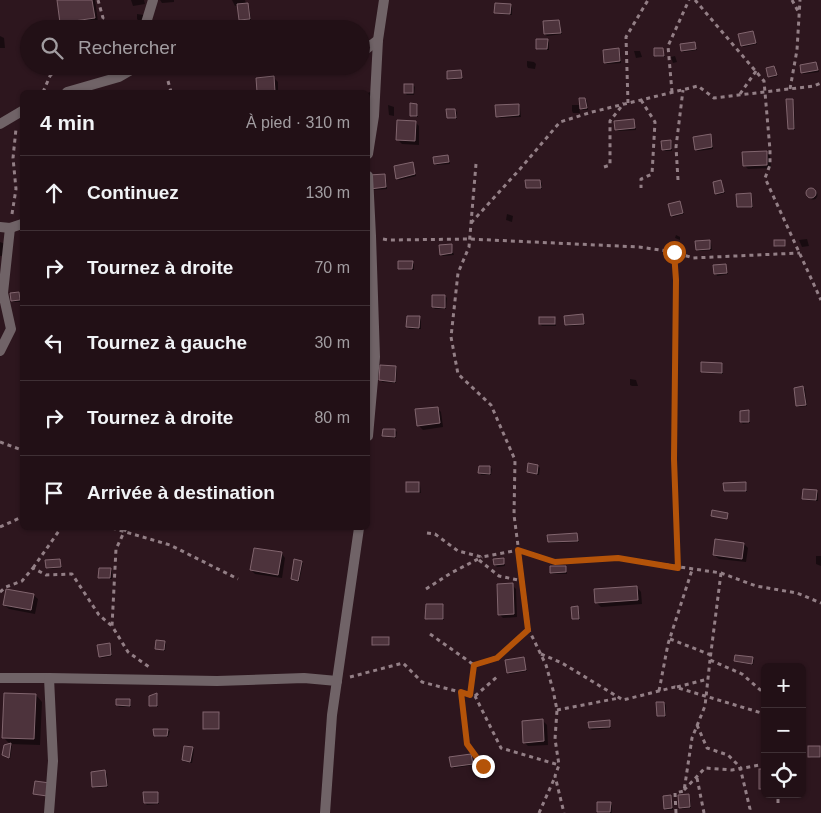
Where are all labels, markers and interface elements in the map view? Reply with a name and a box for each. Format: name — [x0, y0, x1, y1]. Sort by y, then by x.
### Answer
search box — [20, 20, 370, 75]
icon: search — [38, 34, 66, 62]
text: Rechercher — [78, 37, 176, 58]
text: 4 min — [40, 111, 95, 134]
text: À pied · 310 m — [246, 114, 350, 131]
icon: ahead — [40, 179, 68, 207]
text: Continuez — [87, 182, 179, 203]
text: 130 m — [306, 184, 350, 201]
route start — [663, 241, 686, 264]
icon: right — [40, 254, 68, 282]
text: Tournez à droite — [87, 257, 233, 278]
text: 70 m — [314, 259, 350, 276]
icon: left — [40, 329, 68, 357]
text: Tournez à gauche — [87, 332, 247, 353]
text: 30 m — [314, 334, 350, 351]
icon: right — [40, 404, 68, 432]
text: Tournez à droite — [87, 407, 233, 428]
text: 80 m — [314, 409, 350, 426]
icon: arrive — [40, 479, 68, 507]
text: Arrivée à destination — [87, 482, 275, 503]
map controls — [761, 663, 806, 798]
button: + — [761, 663, 806, 708]
button: − — [761, 708, 806, 753]
button: locate — [761, 753, 806, 798]
route end — [472, 755, 495, 778]

